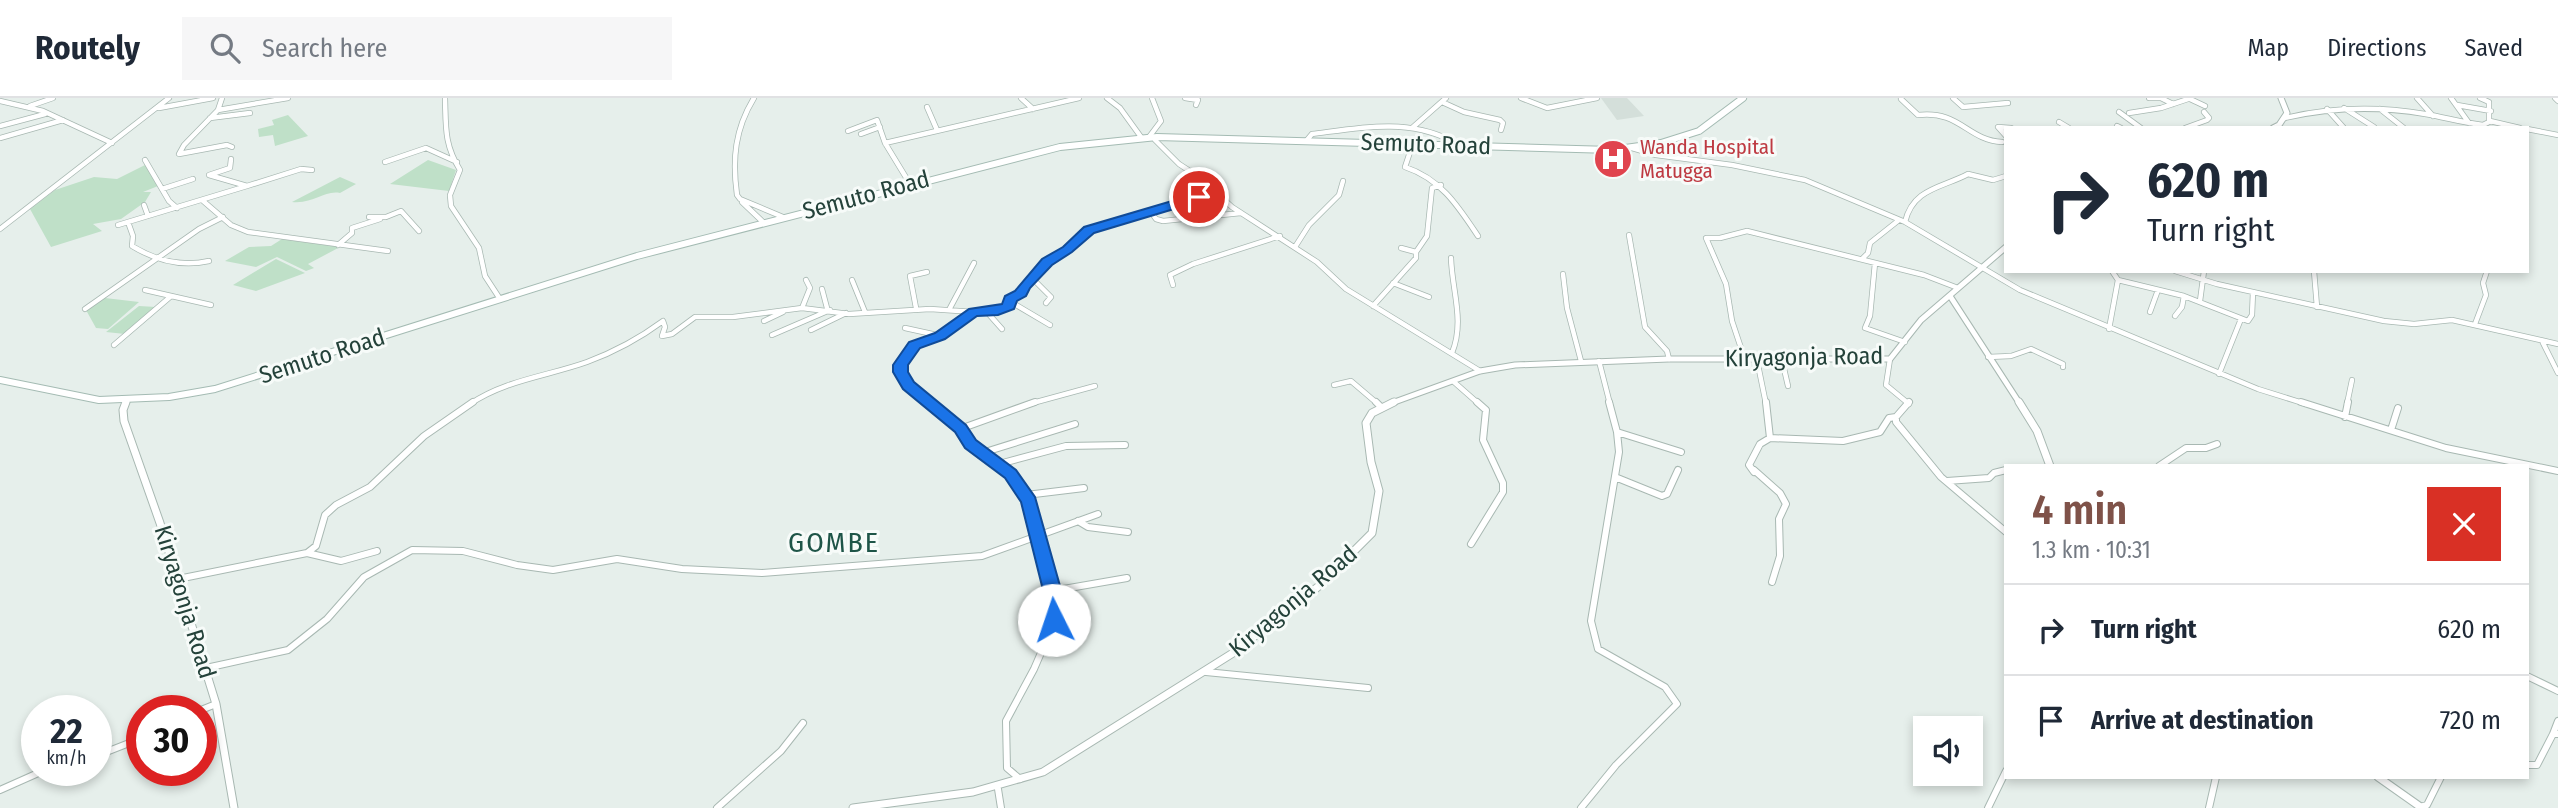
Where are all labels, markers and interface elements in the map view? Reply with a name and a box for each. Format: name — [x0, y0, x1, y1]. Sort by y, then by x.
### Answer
search box — [182, 17, 672, 80]
text: Routely — [35, 28, 140, 68]
icon: search — [206, 29, 244, 67]
text: Search here — [262, 33, 387, 64]
text: Map — [2248, 34, 2289, 62]
text: Directions — [2327, 34, 2426, 62]
text: Saved — [2464, 34, 2523, 62]
street label: Semuto Road — [1360, 128, 1492, 160]
place label: Wanda Hospital Matugga — [1640, 134, 1775, 184]
hospital icon: Wanda Hospital Matugga — [1592, 138, 1634, 180]
text: 620 m — [2147, 151, 2269, 210]
icon: right — [2032, 154, 2123, 245]
street label: Semuto Road — [799, 165, 933, 225]
pin — [1169, 167, 1229, 227]
icon: arrive — [1180, 178, 1218, 216]
text: Turn right — [2147, 211, 2274, 249]
street label: Semuto Road — [256, 323, 388, 389]
street label: Kiryagonja Road — [1725, 342, 1883, 372]
text: 4 min — [2032, 485, 2127, 535]
button: close — [2427, 487, 2501, 561]
street label: Kiryagonja Road — [148, 522, 222, 682]
district label: GOMBE — [788, 526, 880, 559]
text: 1.3 km · 10:31 — [2032, 536, 2151, 564]
street label: Kiryagonja Road — [1223, 539, 1363, 663]
position arrow — [1017, 583, 1091, 657]
icon: right — [2032, 611, 2070, 649]
text: Turn right — [2091, 614, 2197, 645]
text: 620 m — [2437, 614, 2501, 645]
speed limit sign: 30 — [126, 695, 217, 786]
icon: arrive — [2032, 702, 2070, 740]
text: Arrive at destination — [2091, 705, 2314, 736]
text: 720 m — [2440, 705, 2501, 736]
text: 22 — [50, 710, 83, 752]
map controls — [1913, 716, 1983, 786]
button: sound — [1913, 716, 1983, 786]
text: km/h — [46, 747, 87, 769]

